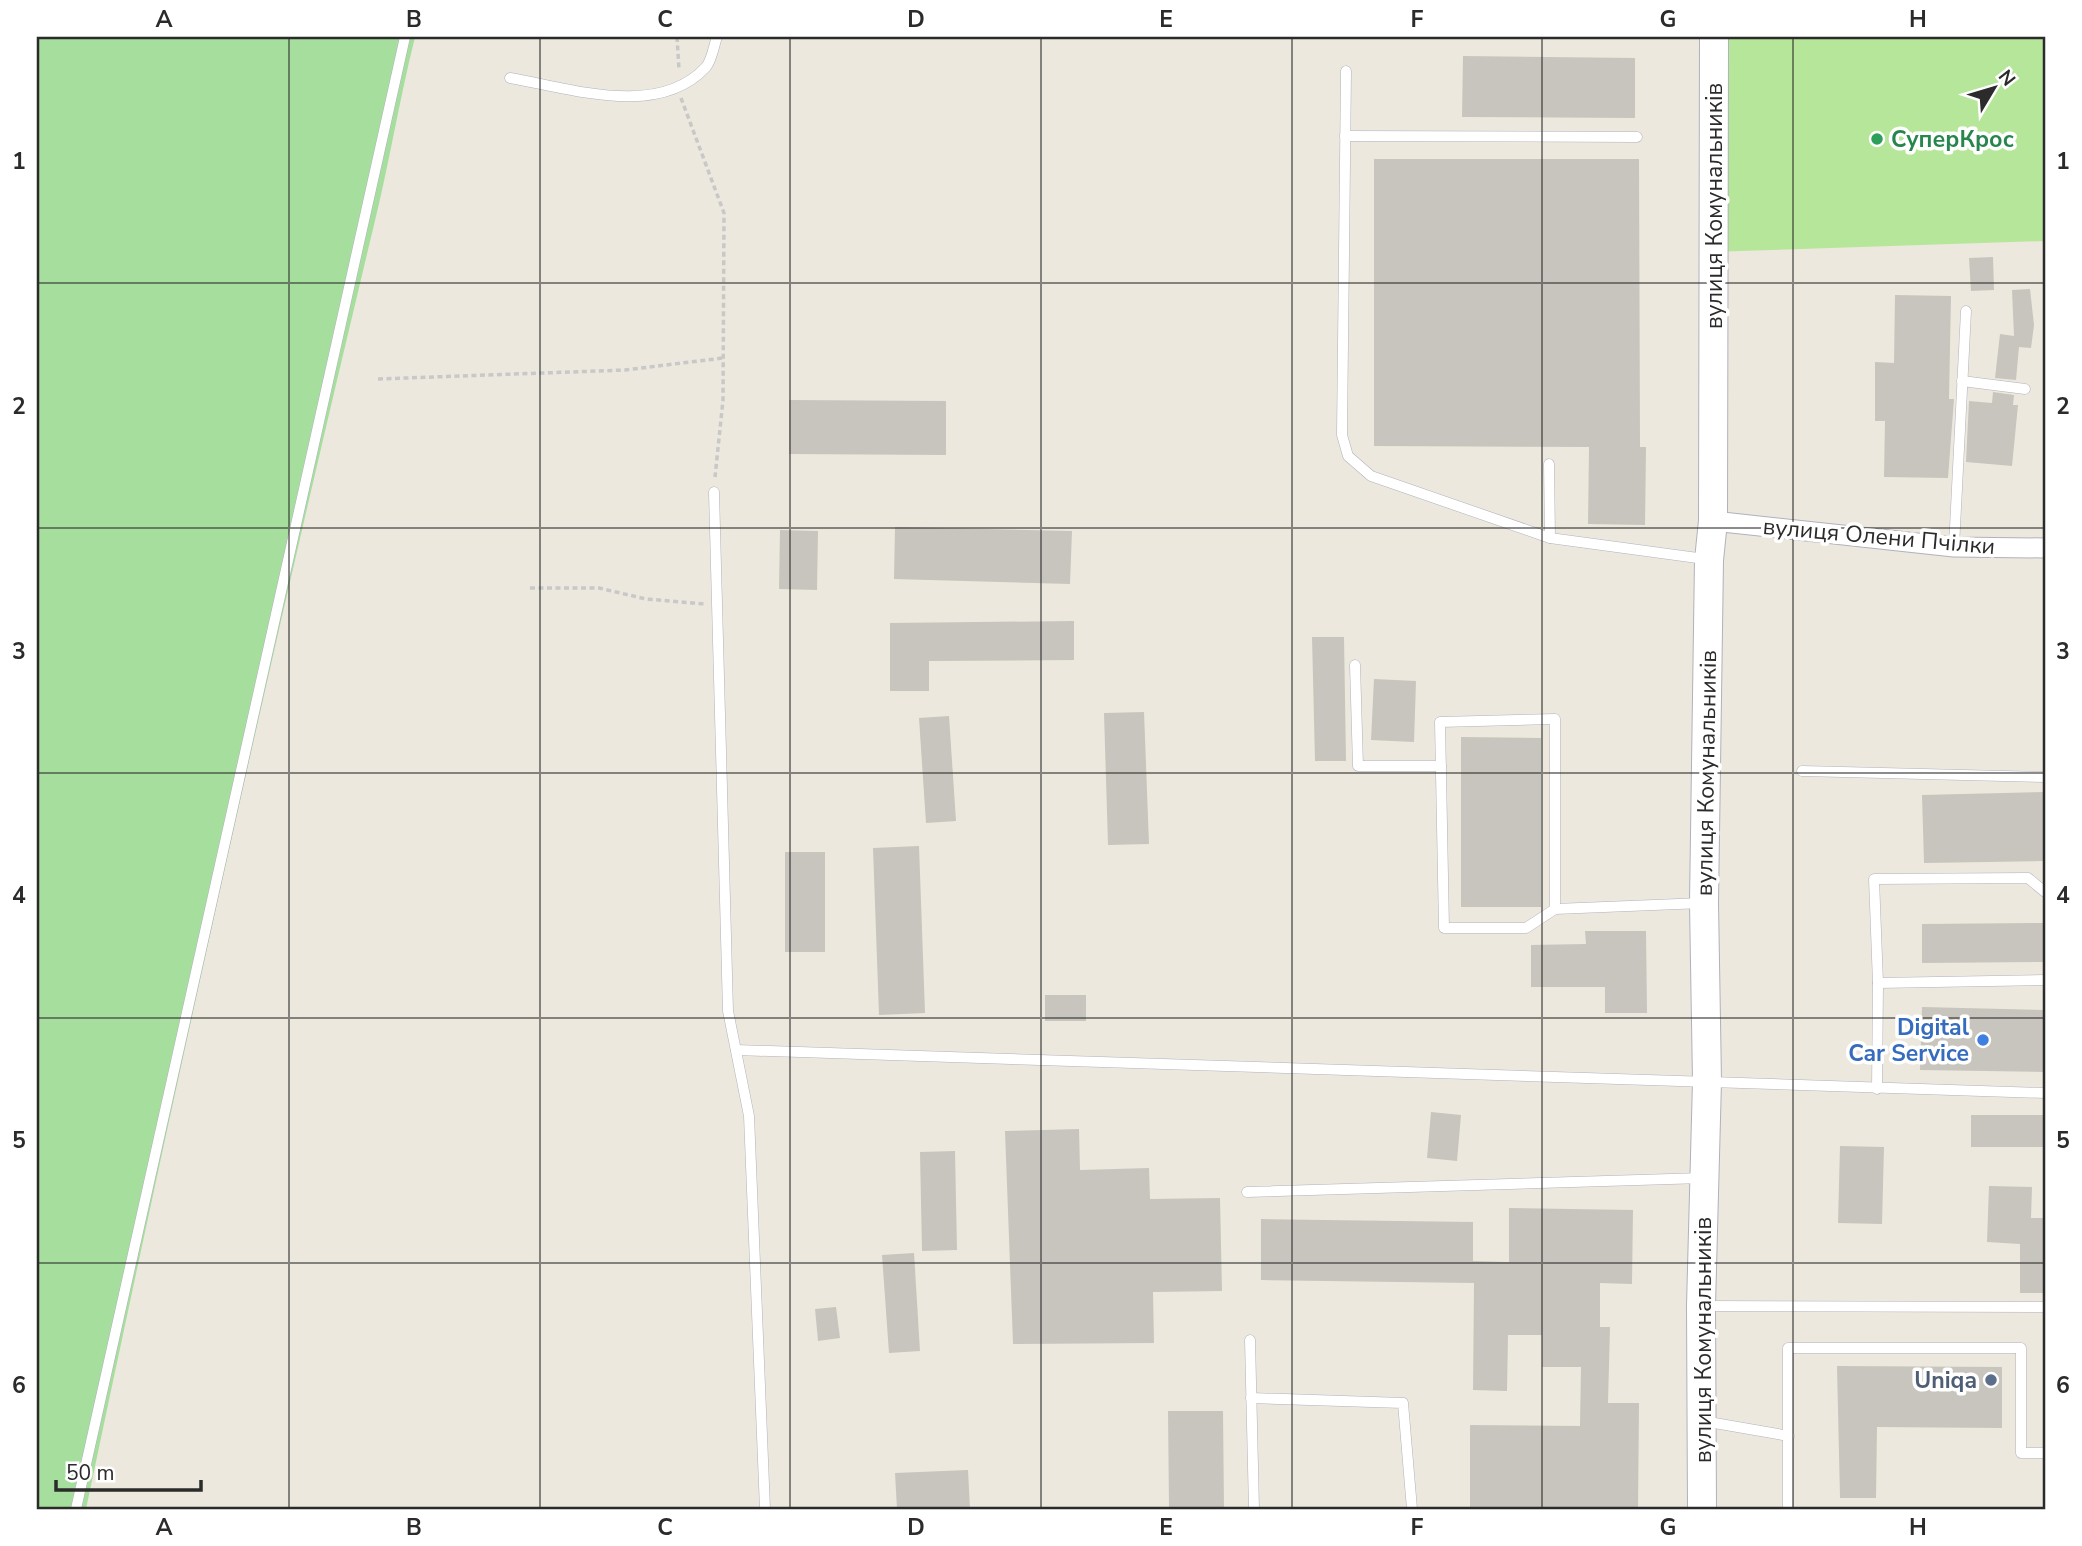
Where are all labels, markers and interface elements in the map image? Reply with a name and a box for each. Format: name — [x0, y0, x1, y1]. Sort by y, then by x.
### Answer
text: A — [155, 4, 173, 35]
text: B — [406, 4, 422, 35]
text: C — [657, 4, 673, 35]
text: D — [907, 4, 925, 35]
text: E — [1159, 4, 1173, 35]
text: F — [1411, 4, 1424, 35]
text: G — [1660, 4, 1676, 35]
text: H — [1909, 4, 1927, 35]
north arrow — [1960, 52, 2030, 122]
text: N — [1992, 65, 2021, 92]
street label: вулиця Комунальників — [1699, 83, 1730, 329]
place label: СуперКрос — [1891, 124, 2014, 155]
marker: СуперКрос — [1869, 131, 1885, 147]
text: 1 — [12, 146, 26, 177]
text: 1 — [2056, 146, 2070, 177]
text: 2 — [12, 391, 26, 422]
text: 2 — [2056, 391, 2070, 422]
street label: вулиця Олени Пчілки — [1762, 511, 1996, 562]
text: 3 — [12, 636, 26, 667]
text: 3 — [2056, 636, 2070, 667]
street label: вулиця Комунальників — [1689, 650, 1724, 896]
text: 4 — [12, 880, 26, 911]
text: 4 — [2056, 880, 2070, 911]
place label: Digital Car Service — [1848, 1012, 1970, 1069]
marker: Digital Car Service — [1975, 1032, 1991, 1048]
text: 5 — [12, 1125, 26, 1156]
text: 5 — [2056, 1125, 2070, 1156]
street label: вулиця Комунальників — [1688, 1217, 1719, 1463]
place label: Uniqa — [1914, 1365, 1977, 1396]
text: 6 — [12, 1370, 26, 1401]
text: 6 — [2056, 1370, 2070, 1401]
marker: Uniqa — [1983, 1372, 1999, 1388]
scale bar — [56, 1448, 201, 1492]
text: 50 m — [66, 1459, 115, 1487]
text: A — [155, 1512, 173, 1543]
text: B — [406, 1512, 422, 1543]
text: C — [657, 1512, 673, 1543]
text: D — [907, 1512, 925, 1543]
text: E — [1159, 1512, 1173, 1543]
text: F — [1411, 1512, 1424, 1543]
text: G — [1660, 1512, 1676, 1543]
text: H — [1909, 1512, 1927, 1543]

